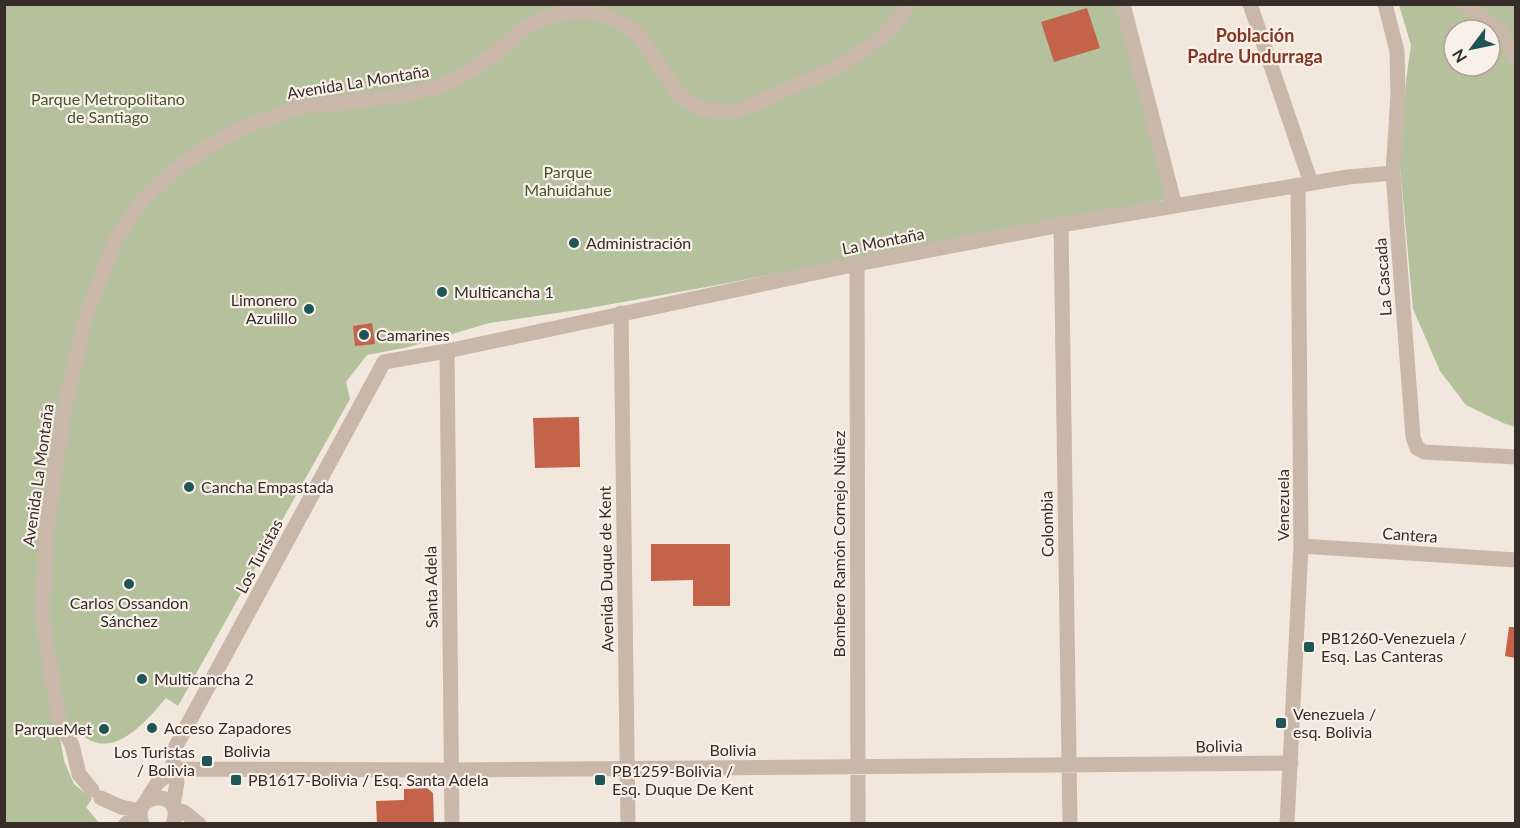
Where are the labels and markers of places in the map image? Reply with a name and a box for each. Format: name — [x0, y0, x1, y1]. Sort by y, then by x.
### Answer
place label: Administración — [586, 233, 691, 252]
marker: Administración — [567, 236, 581, 250]
place label: Multicancha 1 — [454, 282, 554, 301]
marker: Multicancha 1 — [435, 285, 449, 299]
place label: Limonero Azulillo — [231, 290, 297, 327]
marker: Limonero Azulillo — [302, 302, 316, 316]
place label: Camarines — [376, 325, 450, 344]
marker: Camarines — [357, 328, 371, 342]
place label: Cancha Empastada — [201, 477, 334, 496]
marker: Cancha Empastada — [182, 480, 196, 494]
marker: Carlos Ossandon Sánchez — [122, 577, 136, 591]
place label: Carlos Ossandon Sánchez — [70, 593, 188, 630]
place label: PB1260-Venezuela / Esq. Las Canteras — [1321, 628, 1467, 665]
marker: PB1260-Venezuela / Esq. Las Canteras — [1302, 640, 1316, 654]
place label: Multicancha 2 — [154, 669, 254, 688]
marker: Multicancha 2 — [135, 672, 149, 686]
place label: Venezuela / esq. Bolivia — [1293, 704, 1376, 741]
marker: Venezuela / esq. Bolivia — [1274, 716, 1288, 730]
place label: Acceso Zapadores — [164, 718, 292, 737]
place label: ParqueMet — [14, 719, 92, 738]
marker: Acceso Zapadores — [145, 721, 159, 735]
marker: ParqueMet — [97, 722, 111, 736]
place label: Los Turistas / Bolivia — [114, 742, 195, 779]
marker: Los Turistas / Bolivia — [200, 754, 214, 768]
place label: PB1259-Bolivia / Esq. Duque De Kent — [612, 761, 754, 798]
place label: PB1617-Bolivia / Esq. Santa Adela — [248, 770, 489, 789]
marker: PB1617-Bolivia / Esq. Santa Adela — [229, 773, 243, 787]
marker: PB1259-Bolivia / Esq. Duque De Kent — [593, 773, 607, 787]

